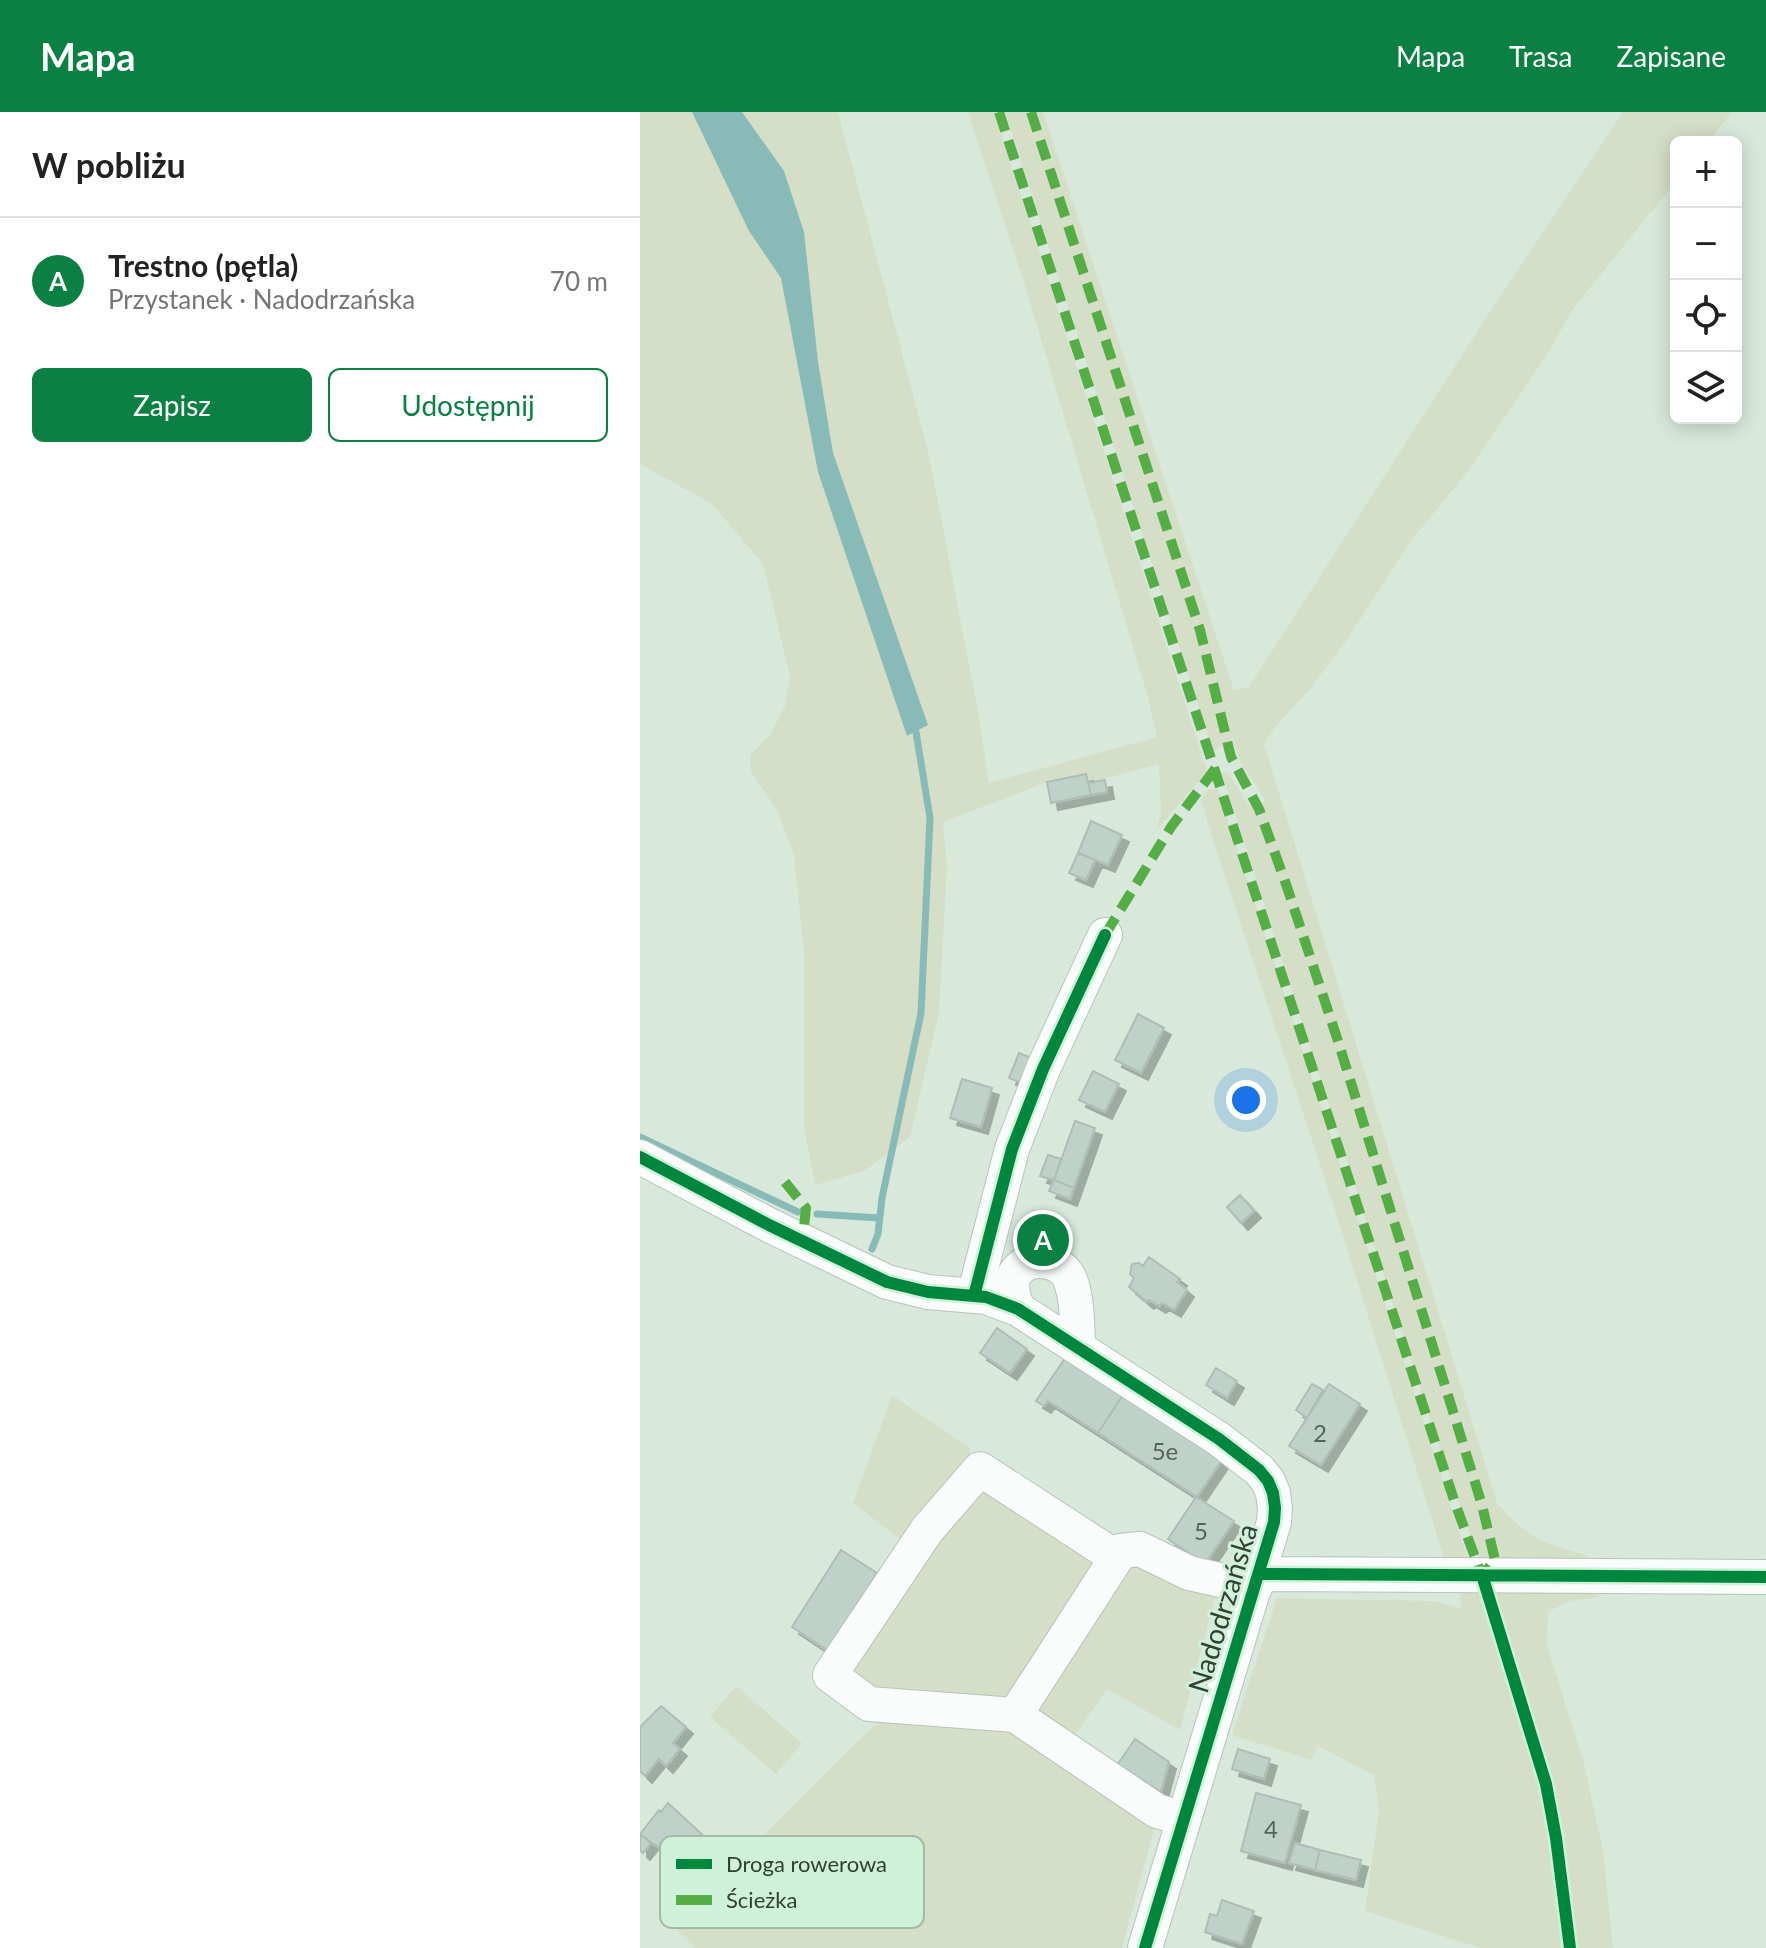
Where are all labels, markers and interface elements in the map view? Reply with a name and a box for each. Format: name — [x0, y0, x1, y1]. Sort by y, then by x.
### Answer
text: Mapa — [40, 33, 136, 79]
text: Mapa — [1396, 39, 1465, 73]
text: Trasa — [1509, 39, 1572, 73]
text: Zapisane — [1616, 39, 1726, 73]
map controls — [1670, 136, 1742, 424]
button: + — [1670, 136, 1742, 208]
text: W pobliżu — [32, 144, 186, 185]
button: − — [1670, 208, 1742, 280]
text: Trestno (pętla) — [108, 247, 298, 283]
text: A — [49, 265, 67, 297]
text: 70 m — [550, 265, 608, 297]
button: locate — [1670, 280, 1742, 352]
text: Przystanek · Nadodrzańska — [108, 283, 415, 315]
button: layers — [1670, 352, 1742, 424]
button: Zapisz — [32, 368, 312, 442]
button: Udostępnij — [328, 368, 608, 442]
your location — [1226, 1080, 1266, 1120]
pin: A — [1017, 1210, 1069, 1270]
house number: 2 — [1313, 1418, 1327, 1447]
house number: 5e — [1152, 1436, 1178, 1465]
house number: 5 — [1194, 1516, 1208, 1545]
street label: Nadodrzańska — [1180, 1519, 1264, 1697]
house number: 4 — [1264, 1814, 1278, 1843]
legend — [660, 1836, 924, 1928]
text: Droga rowerowa — [726, 1850, 887, 1877]
text: Ścieżka — [726, 1886, 797, 1913]

